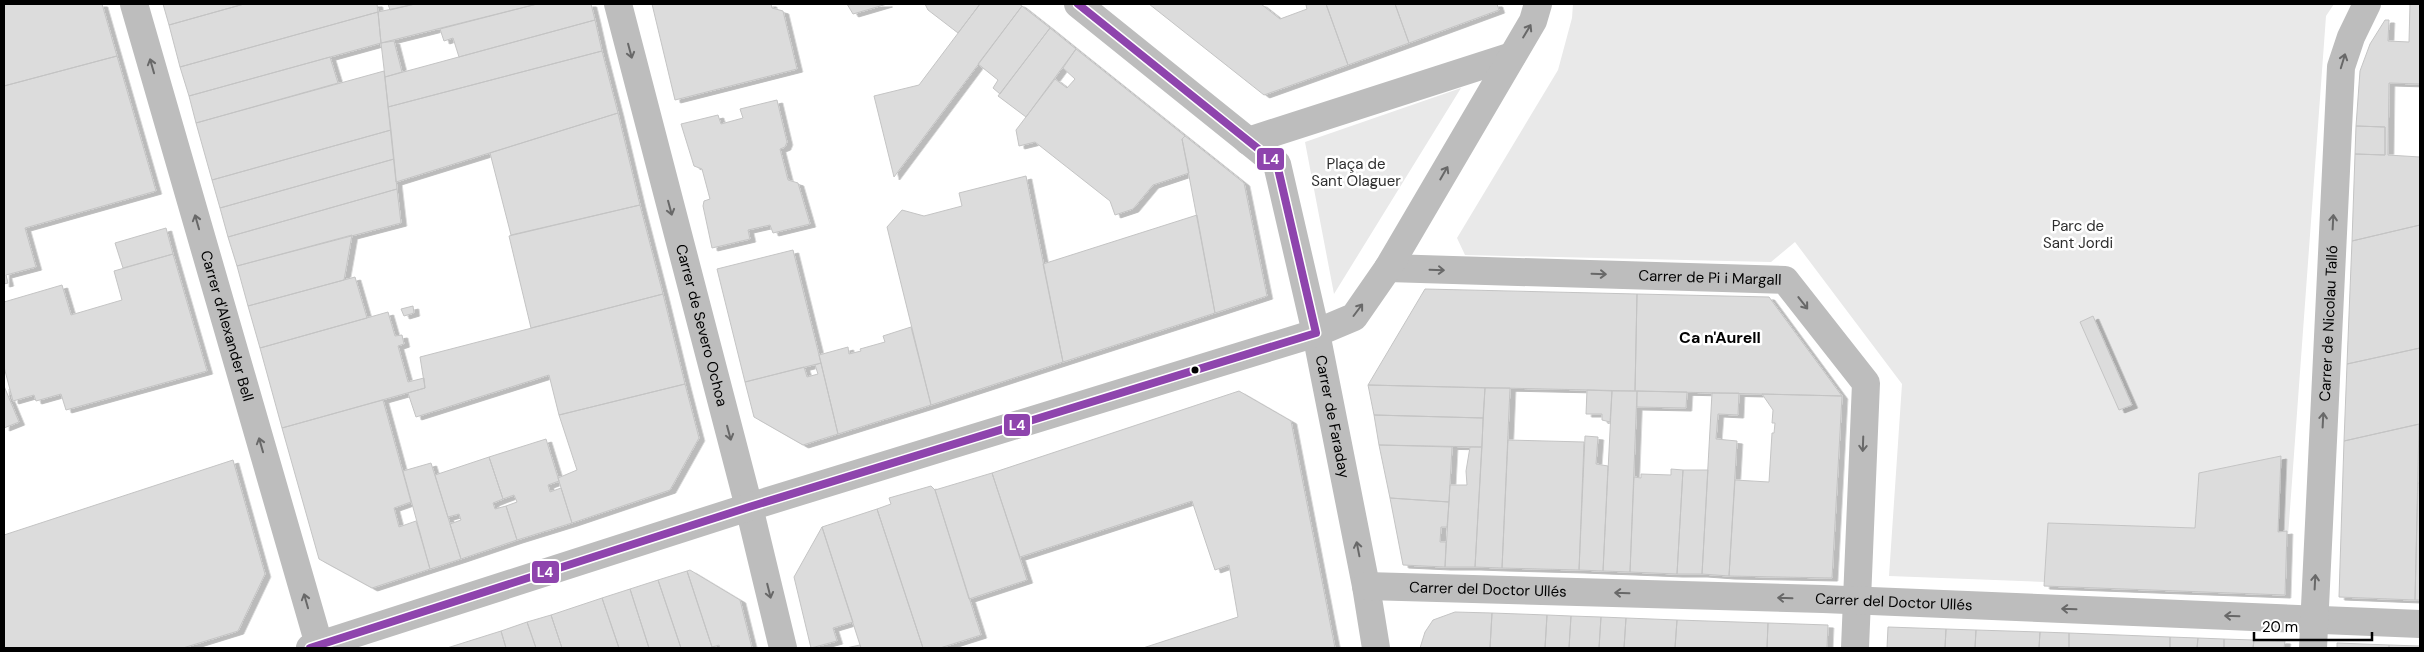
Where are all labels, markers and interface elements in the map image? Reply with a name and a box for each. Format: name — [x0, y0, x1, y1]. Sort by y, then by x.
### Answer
one-way arrow — [1523, 24, 1533, 38]
one-way arrow — [626, 42, 635, 58]
one-way arrow — [2339, 53, 2349, 69]
one-way arrow — [146, 58, 156, 74]
line badge: L4 — [1256, 147, 1285, 171]
text: L4 — [1263, 150, 1279, 168]
park label: Plaça de Sant Olaguer — [1311, 154, 1401, 191]
one-way arrow — [1439, 165, 1449, 180]
one-way arrow — [666, 200, 676, 216]
one-way arrow — [191, 214, 201, 230]
one-way arrow — [2329, 215, 2338, 231]
park label: Parc de Sant Jordi — [2043, 216, 2113, 253]
street label: Carrer de Severo Ochoa — [671, 242, 732, 409]
street label: Carrer de Nicolau Talló — [2315, 245, 2342, 402]
street label: Carrer d'Alexander Bell — [196, 248, 258, 404]
one-way arrow — [1429, 265, 1445, 274]
street label: Carrer de Pi i Margall — [1638, 266, 1782, 290]
one-way arrow — [1591, 270, 1607, 279]
one-way arrow — [1798, 296, 1808, 310]
one-way arrow — [1353, 303, 1363, 317]
district label: Ca n'Aurell — [1679, 327, 1761, 348]
street label: Carrer de Faraday — [1311, 353, 1355, 480]
unlabelled marker — [1190, 365, 1200, 375]
one-way arrow — [2318, 412, 2327, 428]
line badge: L4 — [1003, 413, 1031, 437]
text: L4 — [1009, 416, 1025, 434]
one-way arrow — [725, 425, 734, 441]
one-way arrow — [1859, 435, 1868, 451]
one-way arrow — [256, 438, 266, 454]
one-way arrow — [1353, 541, 1363, 557]
line badge: L4 — [531, 560, 560, 584]
text: L4 — [537, 563, 553, 581]
one-way arrow — [2311, 574, 2320, 590]
street label: Carrer del Doctor Ullés — [1409, 577, 1567, 602]
one-way arrow — [765, 582, 774, 598]
one-way arrow — [1614, 589, 1630, 598]
street label: Carrer del Doctor Ullés — [1815, 589, 1973, 615]
one-way arrow — [1777, 593, 1793, 603]
one-way arrow — [301, 594, 311, 610]
one-way arrow — [2062, 605, 2078, 614]
scale bar — [2254, 610, 2372, 642]
one-way arrow — [2224, 611, 2240, 620]
text: 20 m — [2262, 617, 2298, 637]

